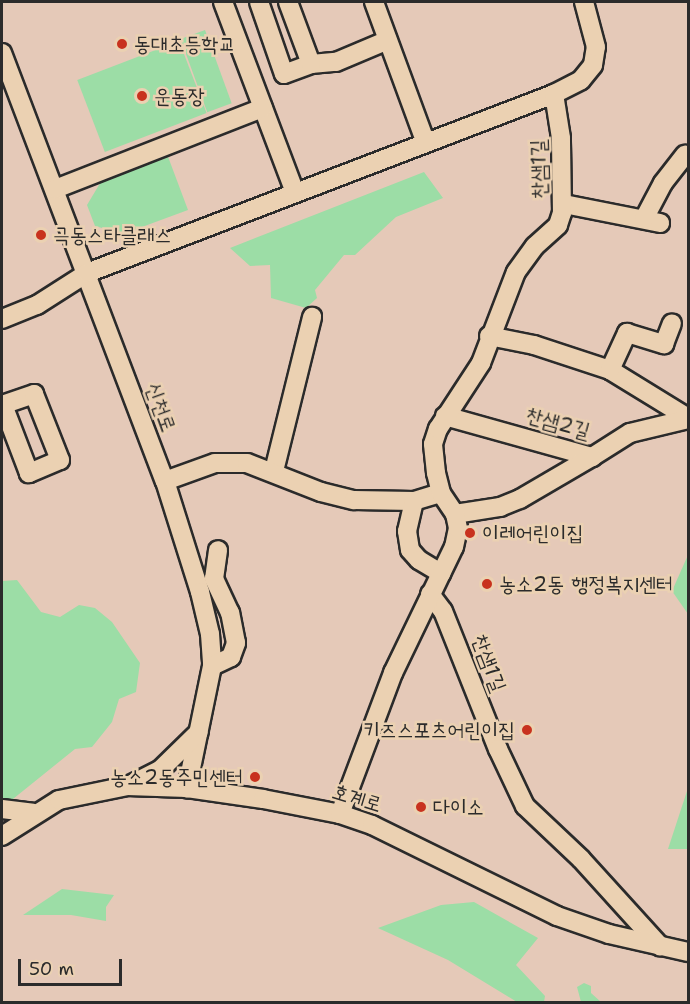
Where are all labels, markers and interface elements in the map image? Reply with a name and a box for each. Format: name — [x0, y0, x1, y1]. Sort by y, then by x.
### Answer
place label: 동대초등학교 — [134, 31, 235, 57]
marker: 동대초등학교 — [115, 37, 129, 51]
place label: 운동장 — [154, 83, 205, 109]
marker: 운동장 — [135, 89, 149, 103]
street label: 찬샘1길 — [525, 139, 553, 199]
place label: 극동스타클래스 — [53, 222, 171, 248]
marker: 극동스타클래스 — [34, 228, 48, 242]
street label: 신천로 — [140, 379, 182, 435]
street label: 찬샘2길 — [523, 402, 593, 444]
place label: 이레어린이집 — [482, 520, 583, 546]
marker: 이레어린이집 — [463, 526, 477, 540]
place label: 농소2동 행정복지센터 — [499, 571, 673, 597]
marker: 농소2동 행정복지센터 — [480, 577, 494, 591]
street label: 찬샘1길 — [467, 631, 511, 695]
place label: 키즈스포츠어린이집 — [363, 717, 515, 743]
marker: 키즈스포츠어린이집 — [520, 723, 534, 737]
place label: 농소2동주민센터 — [110, 764, 243, 790]
marker: 농소2동주민센터 — [248, 770, 262, 784]
street label: 호계로 — [329, 779, 385, 817]
place label: 다이소 — [433, 794, 484, 820]
marker: 다이소 — [414, 800, 428, 814]
scale bar — [21, 947, 124, 985]
text: 50 m — [29, 957, 74, 981]

